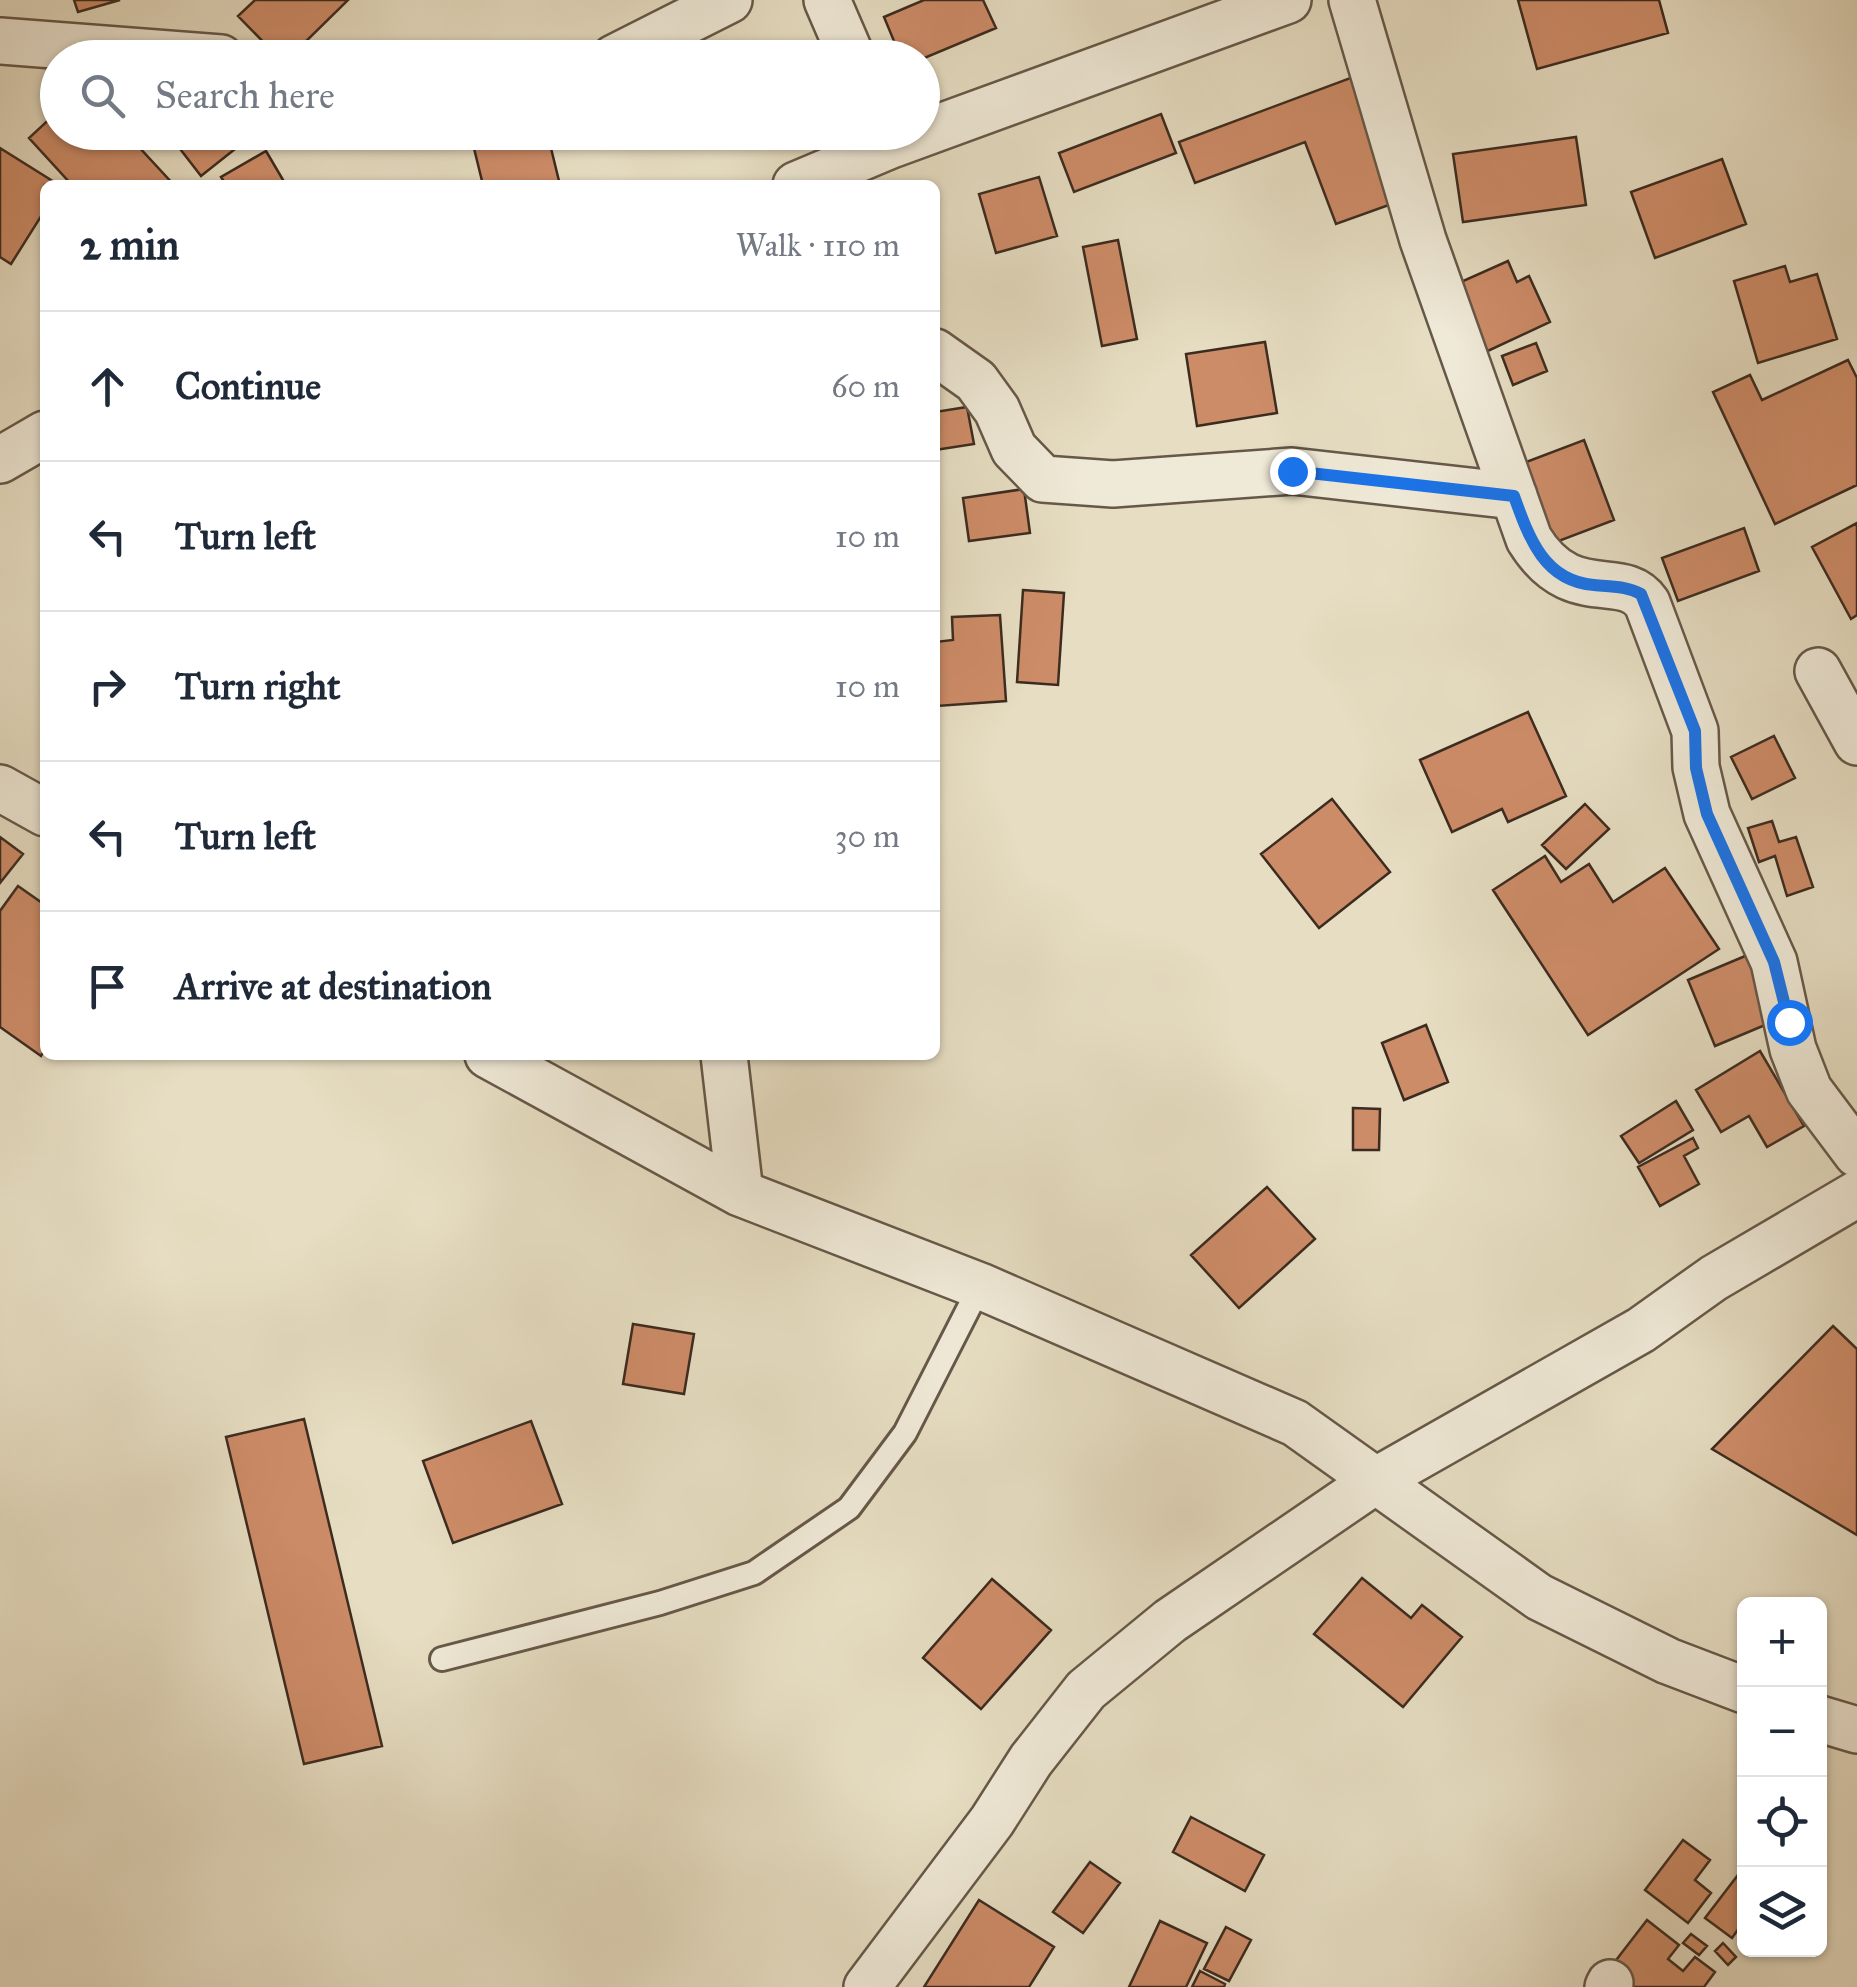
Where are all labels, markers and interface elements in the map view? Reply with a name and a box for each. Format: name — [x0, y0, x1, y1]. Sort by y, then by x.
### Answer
search box — [40, 40, 940, 150]
icon: search — [75, 68, 130, 123]
text: Search here — [155, 72, 335, 118]
text: 2 min — [80, 219, 179, 271]
text: Walk · 110 m — [736, 226, 900, 265]
icon: ahead — [80, 359, 135, 414]
text: Continue — [175, 363, 321, 409]
text: 60 m — [831, 367, 900, 406]
route end — [1270, 449, 1316, 495]
icon: left — [80, 509, 135, 564]
text: Turn left — [175, 513, 316, 559]
text: 10 m — [835, 517, 900, 556]
icon: right — [80, 659, 135, 714]
text: Turn right — [175, 663, 341, 709]
text: 10 m — [835, 667, 900, 706]
icon: left — [80, 809, 135, 864]
text: Turn left — [175, 813, 316, 859]
text: 30 m — [835, 817, 900, 856]
icon: arrive — [80, 959, 135, 1014]
text: Arrive at destination — [175, 963, 492, 1009]
route start — [1767, 1000, 1813, 1046]
map controls — [1737, 1597, 1827, 1957]
button: + — [1737, 1597, 1827, 1687]
button: − — [1737, 1687, 1827, 1777]
button: locate — [1737, 1777, 1827, 1867]
button: layers — [1737, 1867, 1827, 1957]

